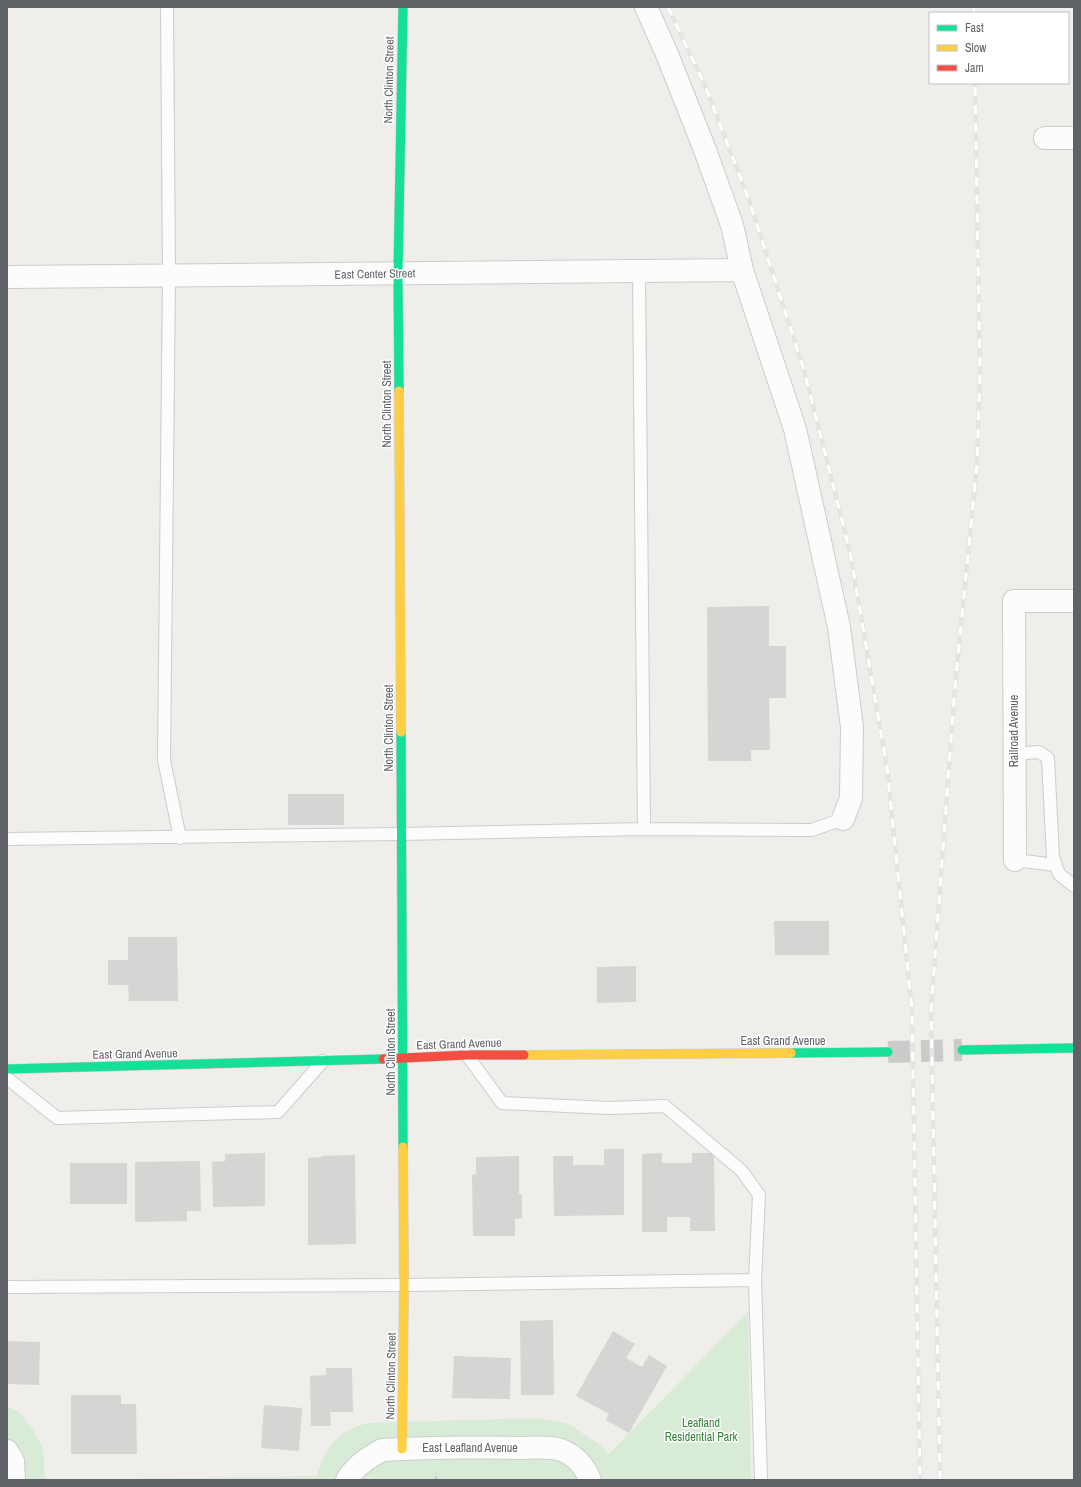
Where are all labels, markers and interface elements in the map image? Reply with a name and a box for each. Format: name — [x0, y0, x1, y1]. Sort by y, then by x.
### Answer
legend — [929, 12, 1069, 84]
text: Fast — [965, 20, 984, 36]
street label: North Clinton Street — [380, 36, 398, 124]
text: Slow — [965, 40, 987, 56]
text: Jam — [965, 60, 984, 76]
street label: East Center Street — [334, 265, 416, 283]
street label: North Clinton Street — [379, 360, 395, 447]
street label: North Clinton Street — [381, 684, 397, 771]
street label: Railroad Avenue — [1006, 695, 1022, 767]
street label: North Clinton Street — [383, 1008, 399, 1095]
street label: East Grand Avenue — [740, 1033, 826, 1049]
street label: East Grand Avenue — [416, 1035, 502, 1053]
street label: East Grand Avenue — [92, 1045, 178, 1063]
street label: North Clinton Street — [382, 1332, 400, 1420]
park label: Leafland Residential Park — [665, 1415, 737, 1445]
street label: East Leafland Avenue — [422, 1440, 518, 1456]

